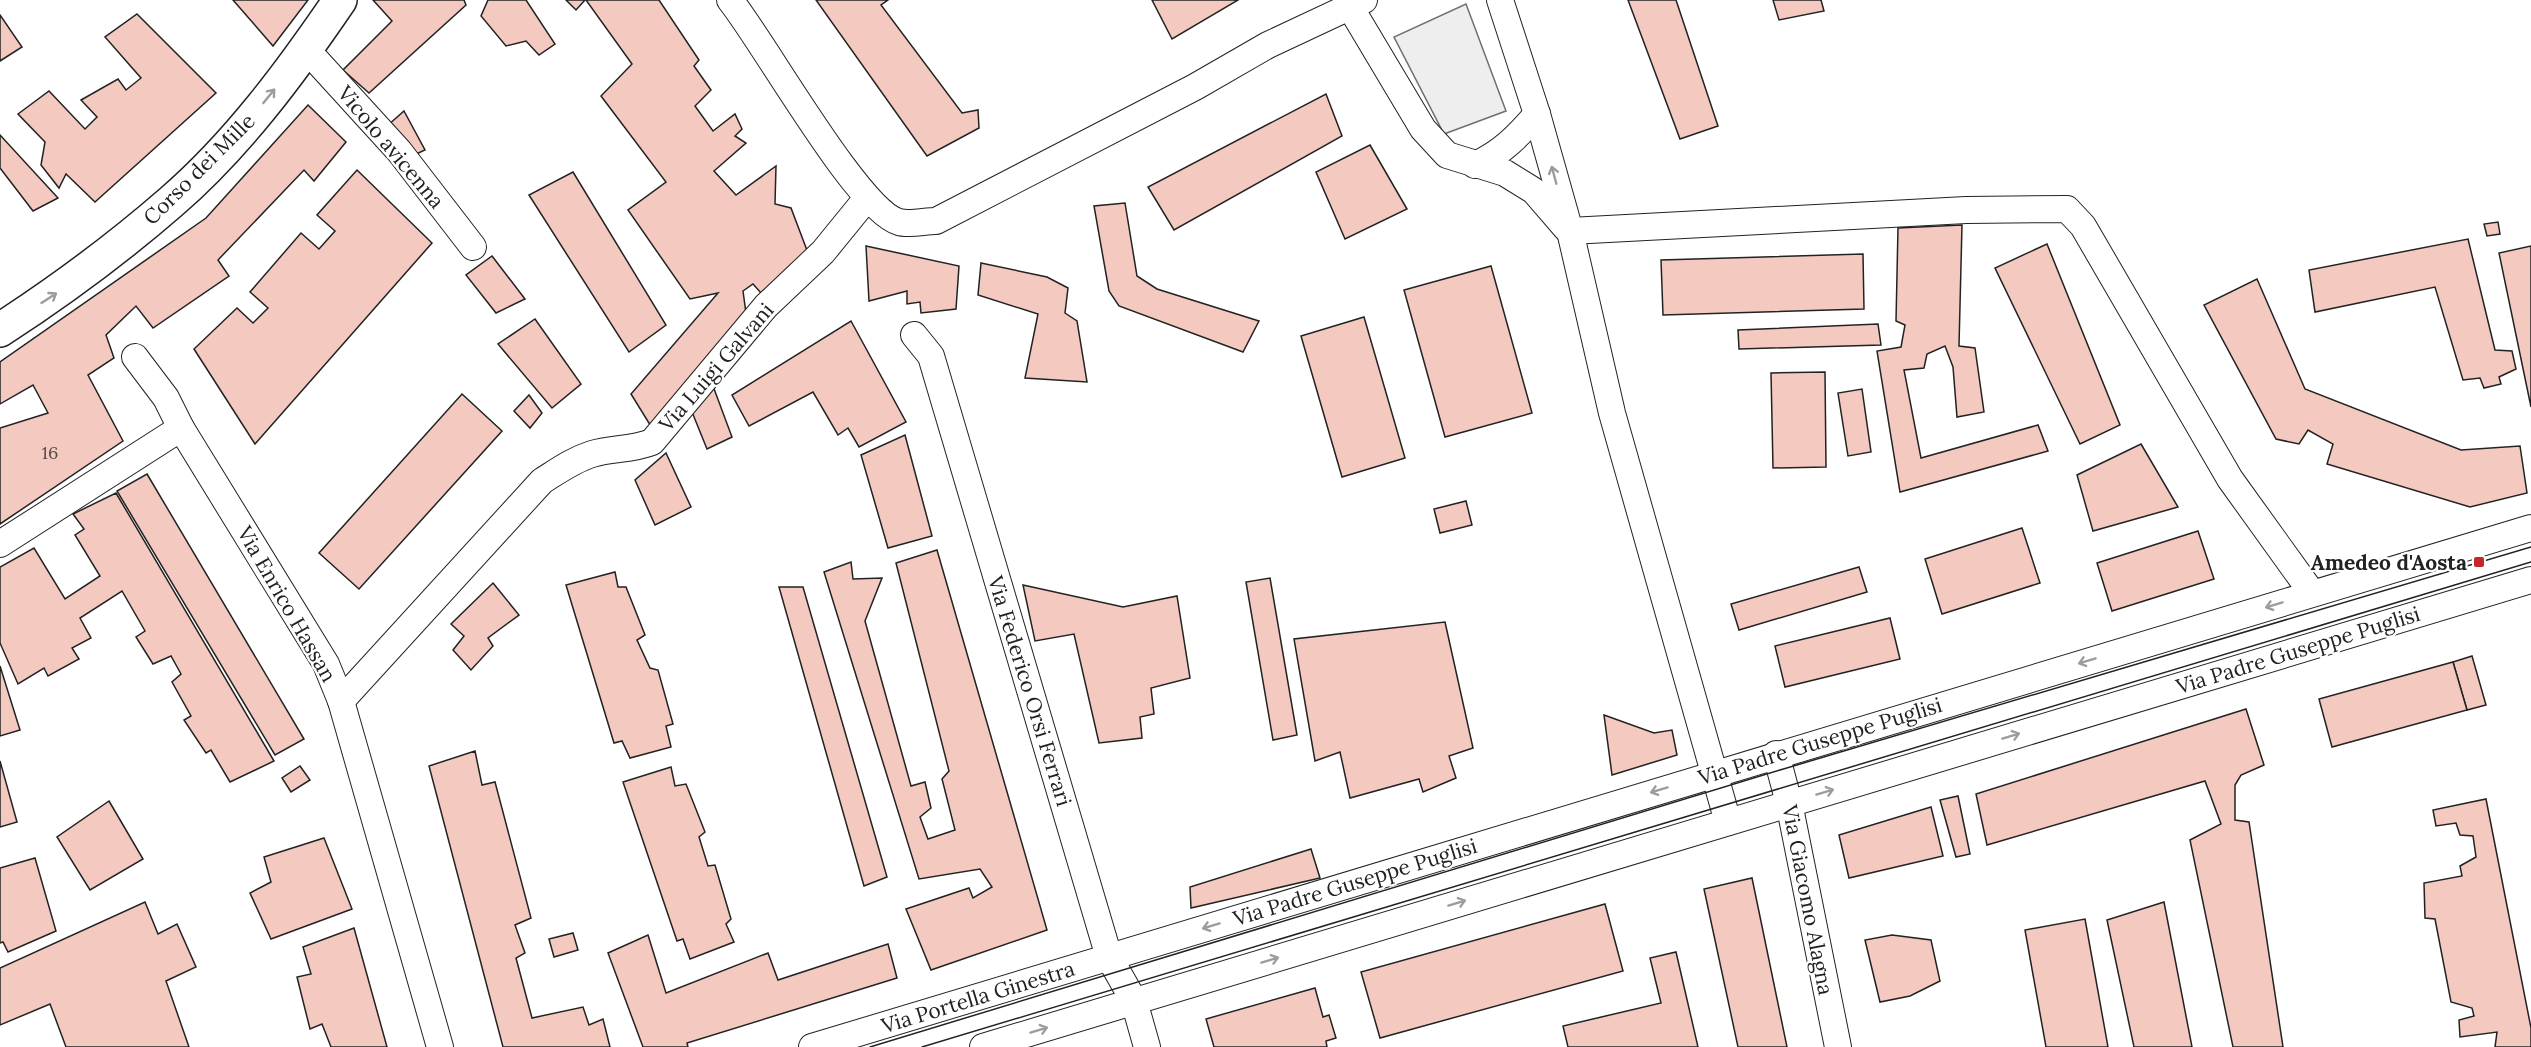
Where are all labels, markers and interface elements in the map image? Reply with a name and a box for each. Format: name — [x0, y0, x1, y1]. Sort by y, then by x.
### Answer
street label: Vicolo avicenna — [331, 79, 450, 214]
one-way arrow — [262, 88, 275, 104]
street label: Corso dei Mille — [138, 108, 260, 230]
one-way arrow — [1548, 166, 1559, 185]
one-way arrow — [40, 292, 57, 304]
street label: Via Luigi Galvani — [652, 297, 779, 438]
house number: 16 — [42, 441, 58, 464]
street label: Via Enrico Hassan — [231, 520, 343, 687]
place label: Amedeo d'Aosta — [2311, 549, 2467, 576]
marker: Amedeo d'Aosta — [2472, 555, 2486, 569]
street label: Via Federico Orsi Ferrari — [982, 572, 1078, 809]
street label: Via Padre Guseppe Puglisi — [2172, 600, 2423, 700]
one-way arrow — [2265, 600, 2284, 611]
one-way arrow — [2078, 656, 2097, 667]
street label: Via Padre Guseppe Puglisi — [1694, 691, 1945, 791]
one-way arrow — [2001, 730, 2020, 741]
one-way arrow — [1650, 785, 1669, 796]
one-way arrow — [1815, 786, 1834, 797]
street label: Via Giacomo Alagna — [1776, 802, 1840, 998]
street label: Via Padre Guseppe Puglisi — [1229, 832, 1480, 932]
one-way arrow — [1447, 897, 1466, 908]
one-way arrow — [1202, 921, 1221, 932]
one-way arrow — [1260, 954, 1279, 965]
street label: Via Portella Ginestra — [877, 955, 1078, 1040]
one-way arrow — [1029, 1024, 1048, 1035]

